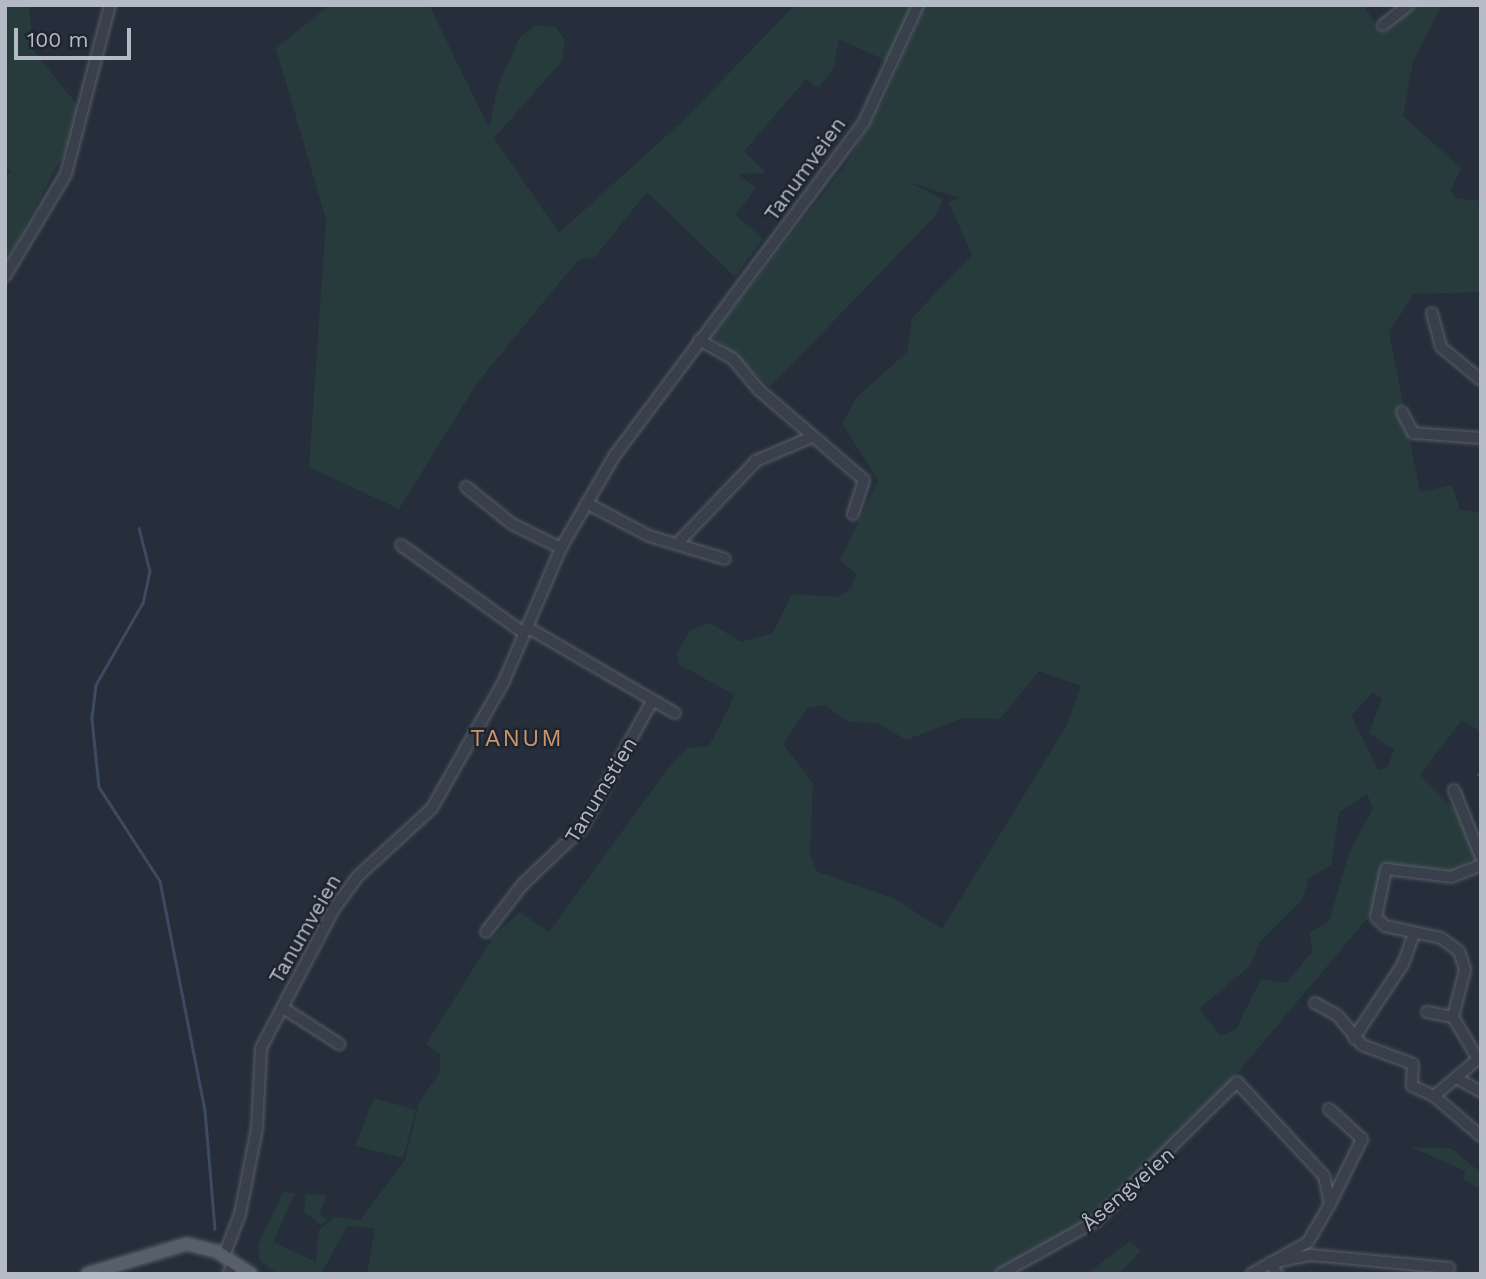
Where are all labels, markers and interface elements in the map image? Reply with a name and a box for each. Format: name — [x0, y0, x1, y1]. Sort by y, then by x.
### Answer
scale bar — [18, 14, 135, 58]
text: 100 m — [27, 27, 89, 52]
street label: Tanumveien — [759, 112, 851, 226]
district label: TANUM — [471, 725, 563, 753]
street label: Tanumstien — [560, 733, 642, 847]
street label: Tanumveien — [264, 870, 346, 988]
street label: Åsengveien — [1076, 1142, 1180, 1236]

